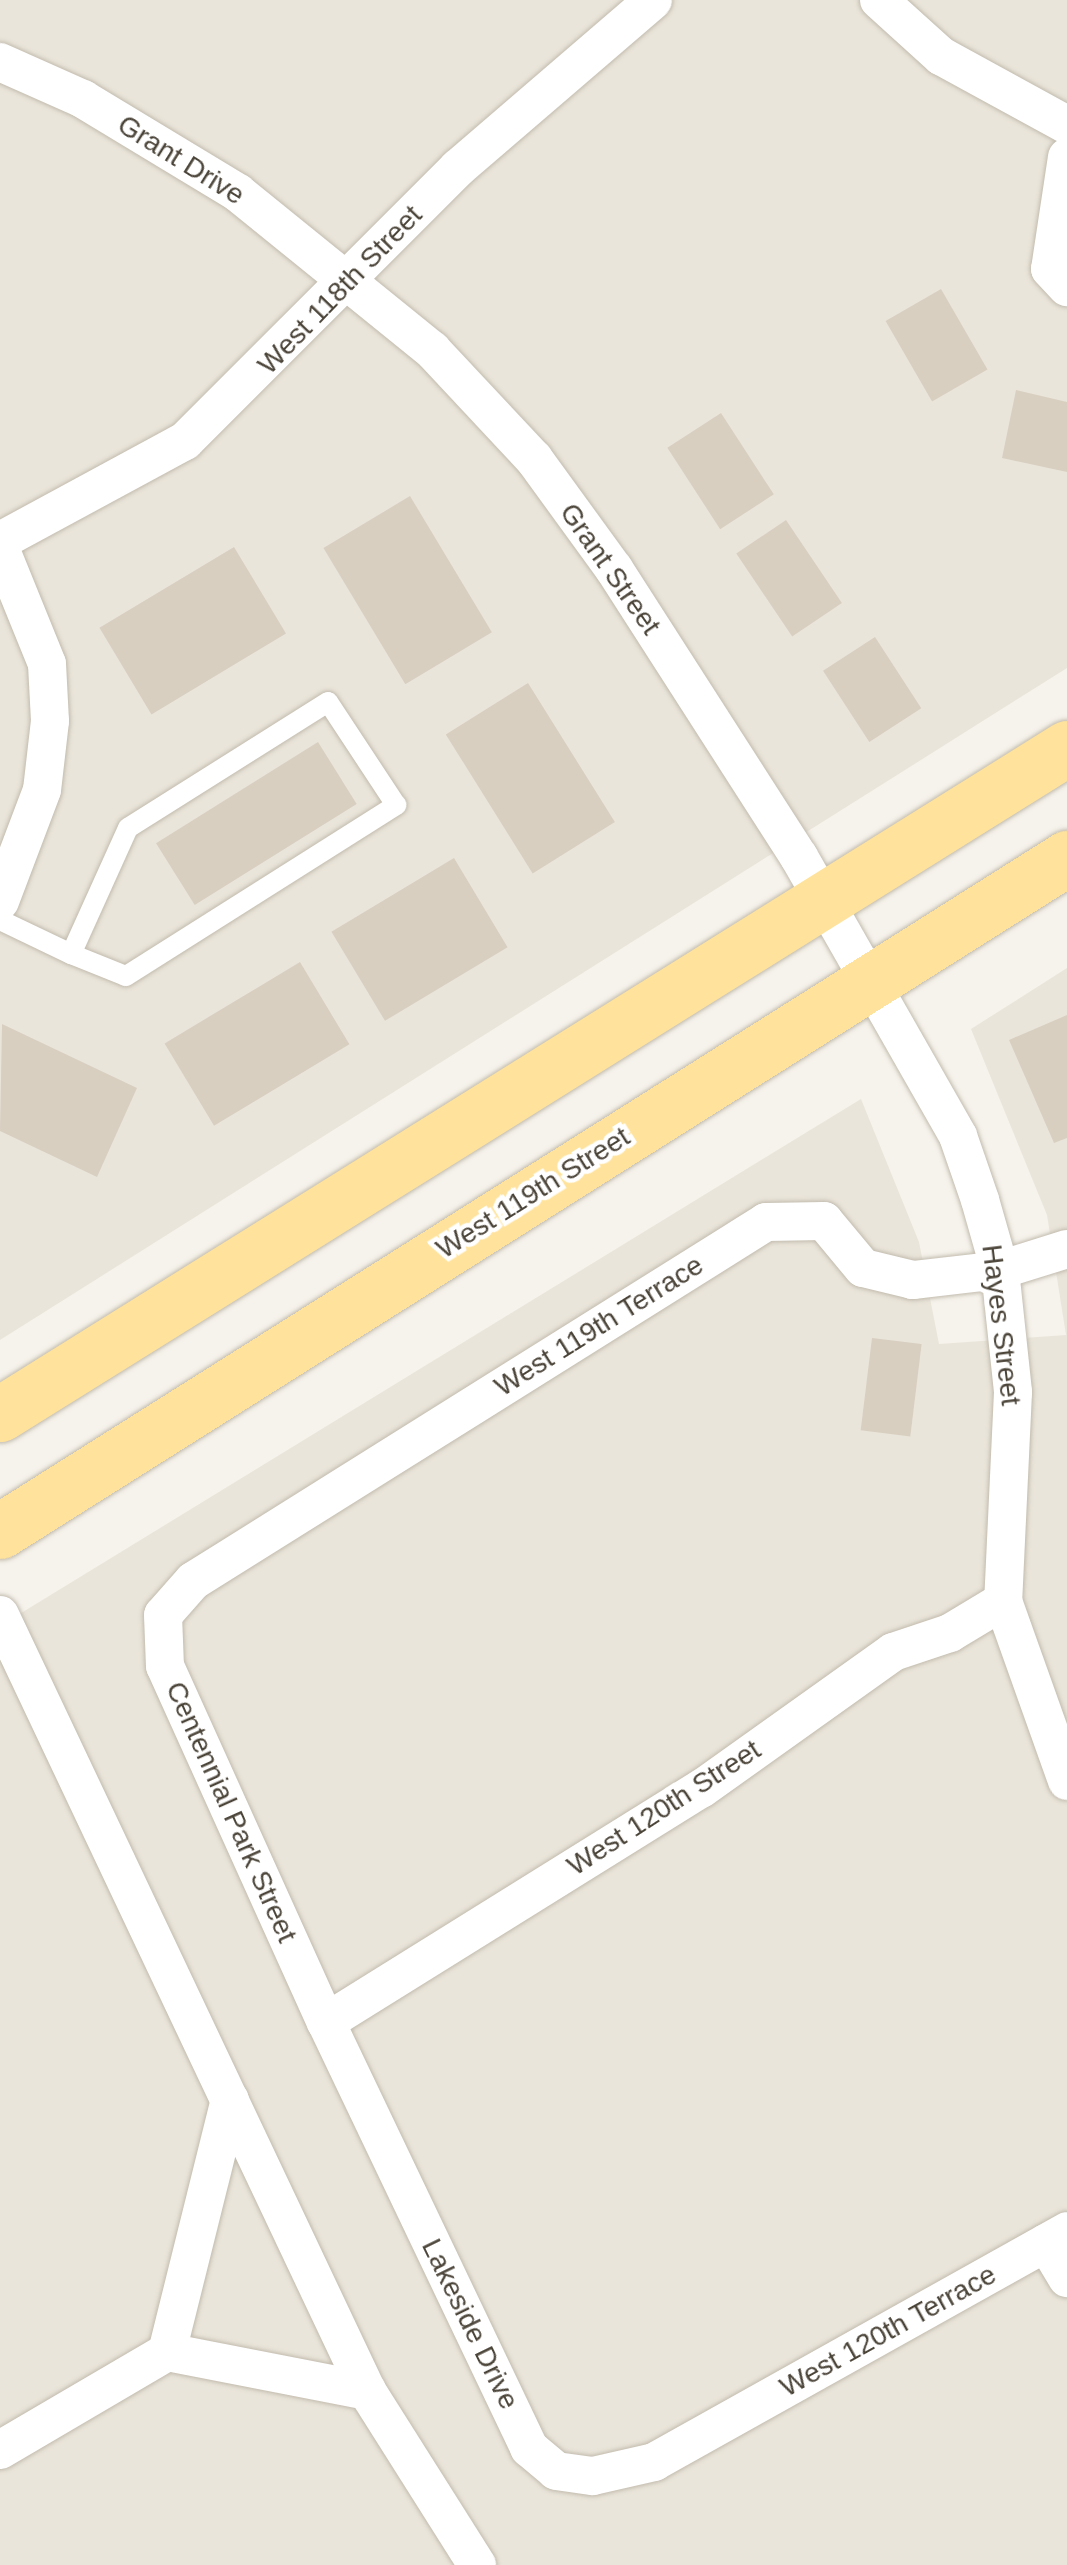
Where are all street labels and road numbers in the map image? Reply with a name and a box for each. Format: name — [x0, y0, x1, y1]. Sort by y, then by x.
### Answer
street label: Grant Drive — [111, 108, 251, 212]
street label: West 118th Street — [251, 199, 429, 381]
street label: Grant Street — [553, 497, 667, 641]
street label: West 119th Street — [430, 1120, 636, 1266]
street label: Hayes Street — [974, 1243, 1028, 1407]
street label: West 119th Terrace — [488, 1248, 710, 1404]
street label: Centennial Park Street — [158, 1676, 304, 1948]
street label: West 120th Street — [561, 1733, 767, 1883]
street label: Lakeside Drive — [414, 2233, 526, 2415]
street label: West 120th Terrace — [774, 2258, 1002, 2404]

